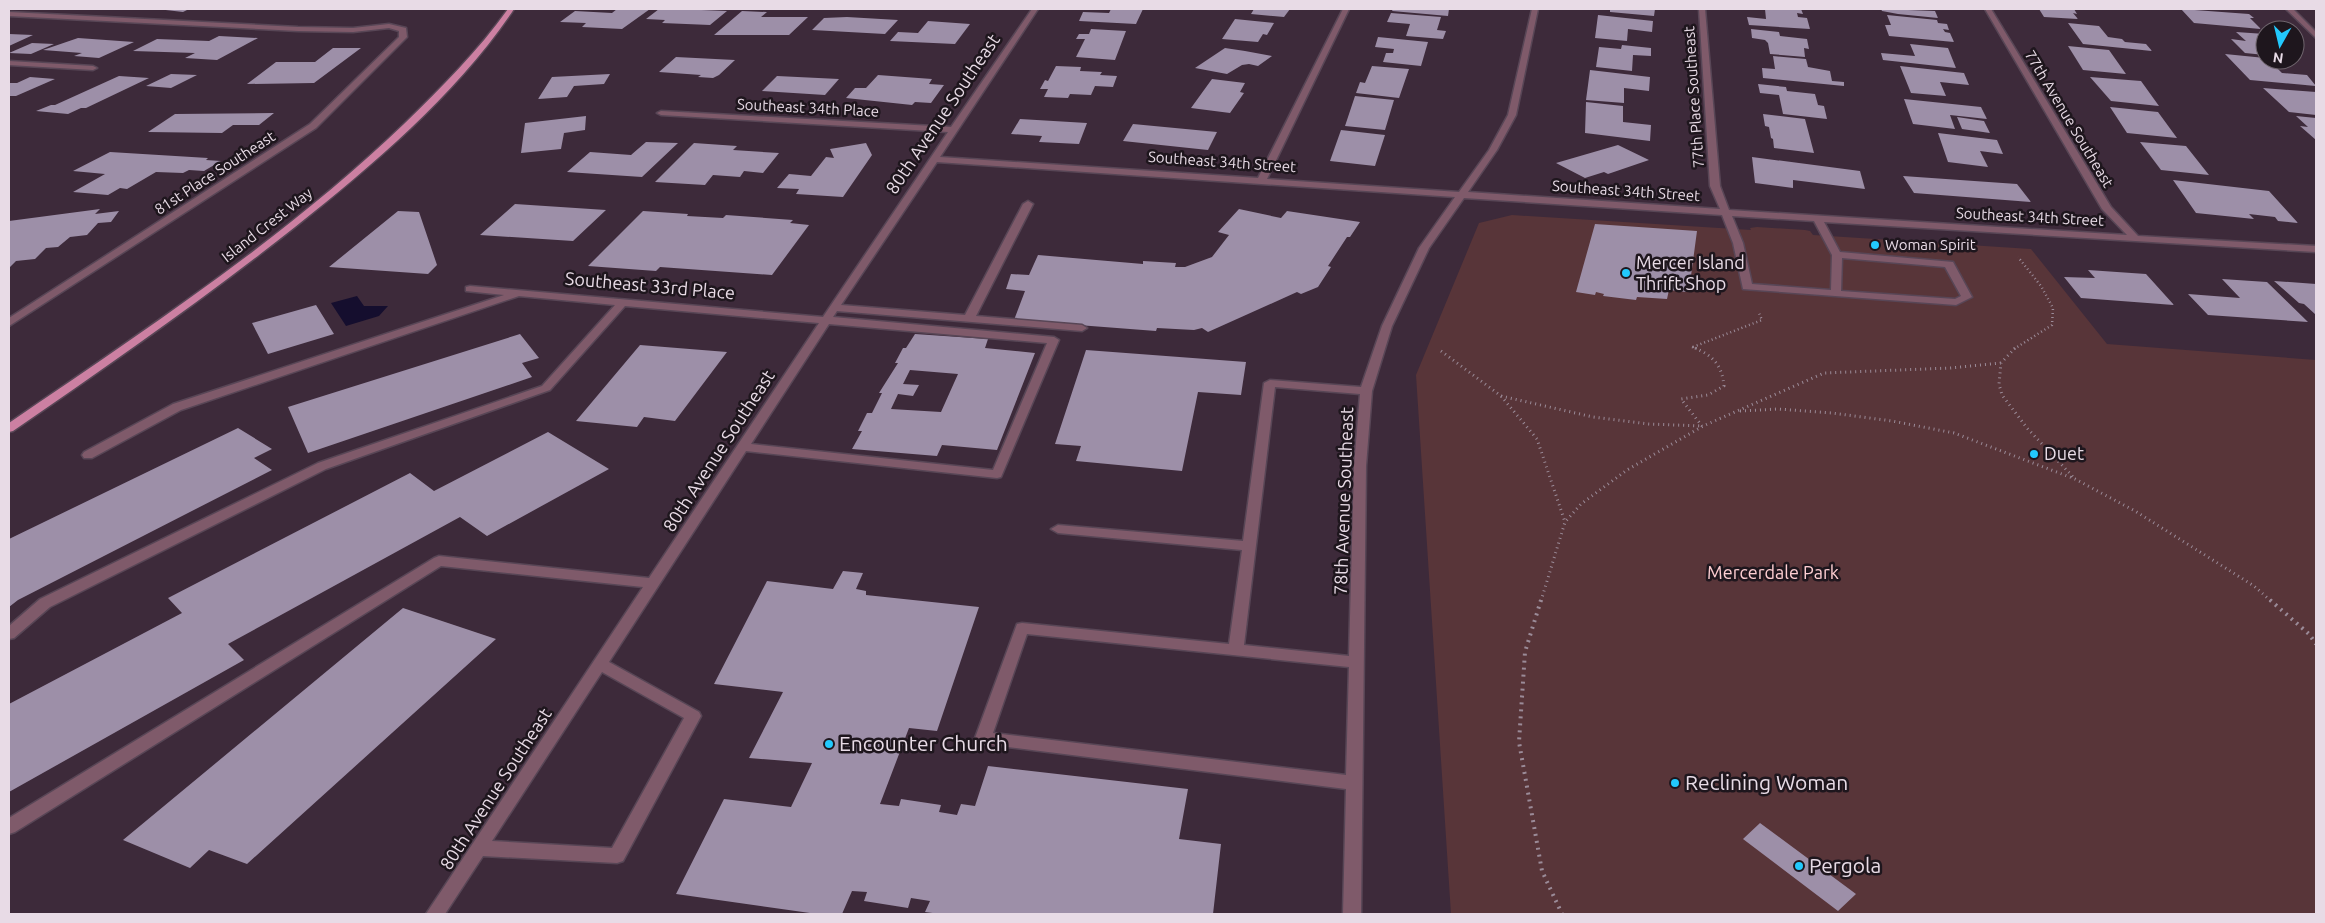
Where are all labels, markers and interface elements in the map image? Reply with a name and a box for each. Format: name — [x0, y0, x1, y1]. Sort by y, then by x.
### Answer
north arrow — [2255, 20, 2305, 70]
street label: 77th Place Southeast — [1680, 25, 1707, 169]
street label: 80th Avenue Southeast — [881, 30, 1003, 197]
street label: 77th Avenue Southeast — [2022, 47, 2117, 190]
text: N — [2272, 49, 2284, 67]
street label: Southeast 34th Place — [737, 95, 879, 120]
street label: 81st Place Southeast — [151, 127, 278, 218]
street label: Southeast 34th Street — [1148, 148, 1297, 175]
street label: Southeast 34th Street — [1552, 177, 1701, 204]
street label: Island Crest Way — [218, 184, 315, 265]
street label: Southeast 34th Street — [1956, 204, 2105, 229]
place label: Woman Spirit — [1885, 236, 1976, 253]
marker: Woman Spirit — [1869, 239, 1881, 251]
place label: Mercer Island Thrift Shop — [1636, 252, 1745, 293]
marker: Mercer Island Thrift Shop — [1620, 267, 1632, 279]
street label: Southeast 33rd Place — [564, 268, 736, 302]
street label: 80th Avenue Southeast — [659, 366, 778, 535]
street label: 78th Avenue Southeast — [1330, 407, 1356, 595]
place label: Duet — [2044, 443, 2084, 463]
marker: Duet — [2028, 448, 2040, 460]
park label: Mercerdale Park — [1707, 562, 1839, 582]
street label: 80th Avenue Southeast — [436, 704, 555, 873]
place label: Encounter Church — [839, 731, 1008, 755]
marker: Encounter Church — [823, 738, 835, 750]
place label: Reclining Woman — [1685, 770, 1848, 794]
marker: Reclining Woman — [1669, 777, 1681, 789]
place label: Pergola — [1809, 853, 1881, 877]
marker: Pergola — [1793, 860, 1805, 872]

